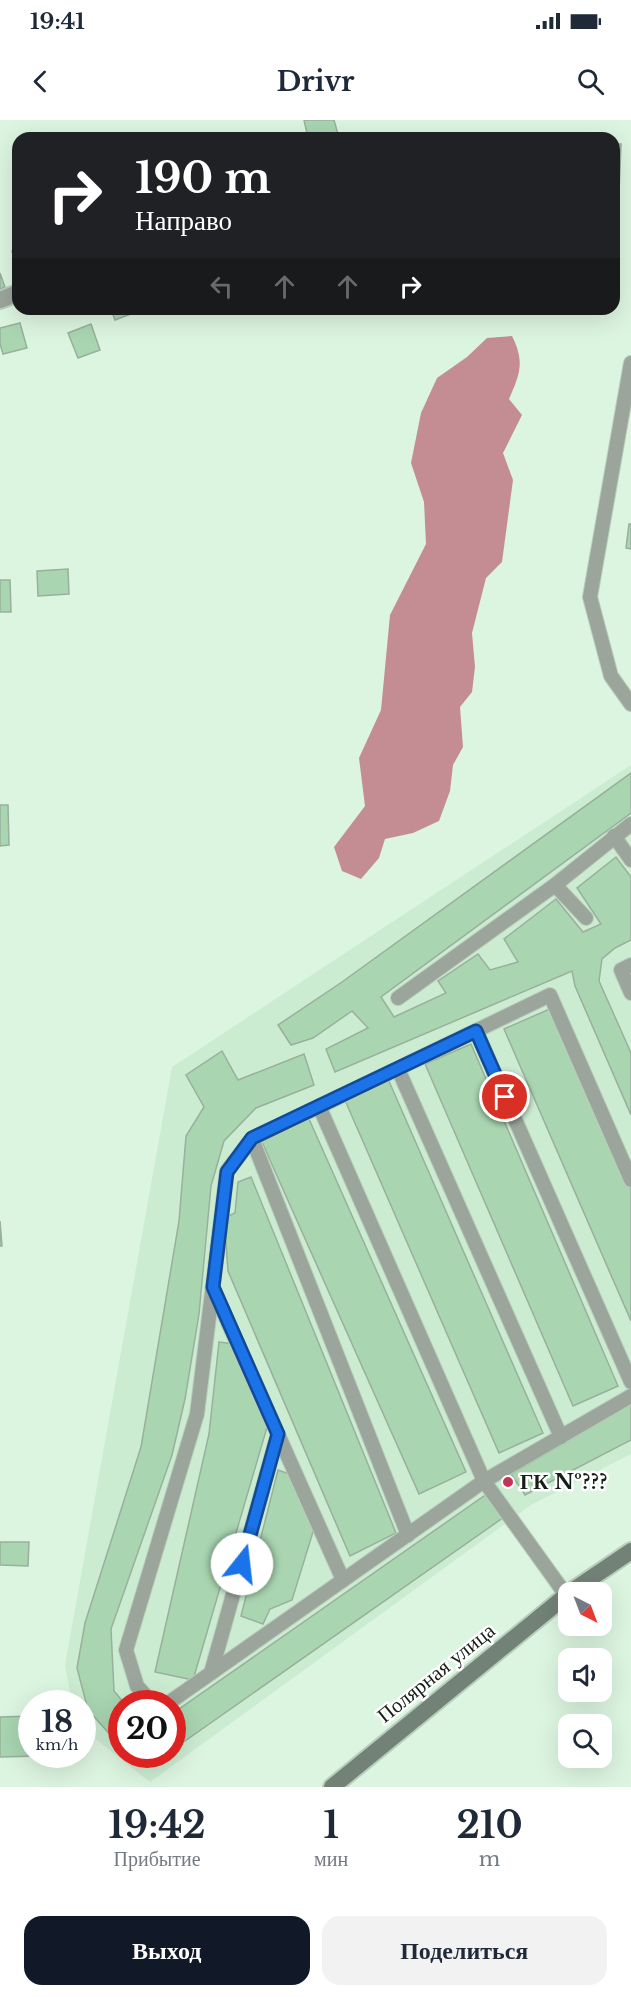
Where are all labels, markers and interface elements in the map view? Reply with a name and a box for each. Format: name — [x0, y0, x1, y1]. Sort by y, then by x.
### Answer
text: 19:41 — [30, 8, 85, 35]
icon: back — [24, 65, 57, 98]
text: Drivr — [276, 65, 355, 98]
icon: search — [574, 65, 607, 98]
text: 190 m — [135, 152, 271, 204]
icon: right — [36, 156, 114, 234]
text: Направо — [135, 204, 232, 237]
icon: left — [205, 270, 238, 303]
icon: ahead — [268, 270, 301, 303]
icon: ahead — [331, 270, 364, 303]
icon: right — [394, 270, 427, 303]
pin — [479, 1071, 530, 1122]
icon: arrive — [488, 1080, 521, 1113]
place label: ГК №??? — [520, 1469, 607, 1495]
marker: ГК №??? — [501, 1475, 515, 1489]
position arrow — [210, 1532, 274, 1596]
north arrow — [558, 1582, 612, 1636]
map controls — [558, 1582, 612, 1768]
street label: Полярная улица — [372, 1617, 501, 1728]
button: sound — [558, 1648, 612, 1702]
speed limit sign: 20 — [108, 1690, 186, 1768]
text: 18 — [41, 1703, 73, 1740]
button: search — [558, 1714, 612, 1768]
text: km/h — [36, 1735, 78, 1754]
text: 19:42 — [108, 1803, 206, 1848]
text: 1 — [323, 1803, 339, 1848]
text: 210 — [456, 1803, 523, 1848]
text: Прибытие — [113, 1847, 201, 1871]
text: мин — [314, 1847, 348, 1871]
text: m — [479, 1847, 500, 1871]
button: Выход — [24, 1916, 310, 1985]
button: Поделиться — [322, 1916, 607, 1985]

